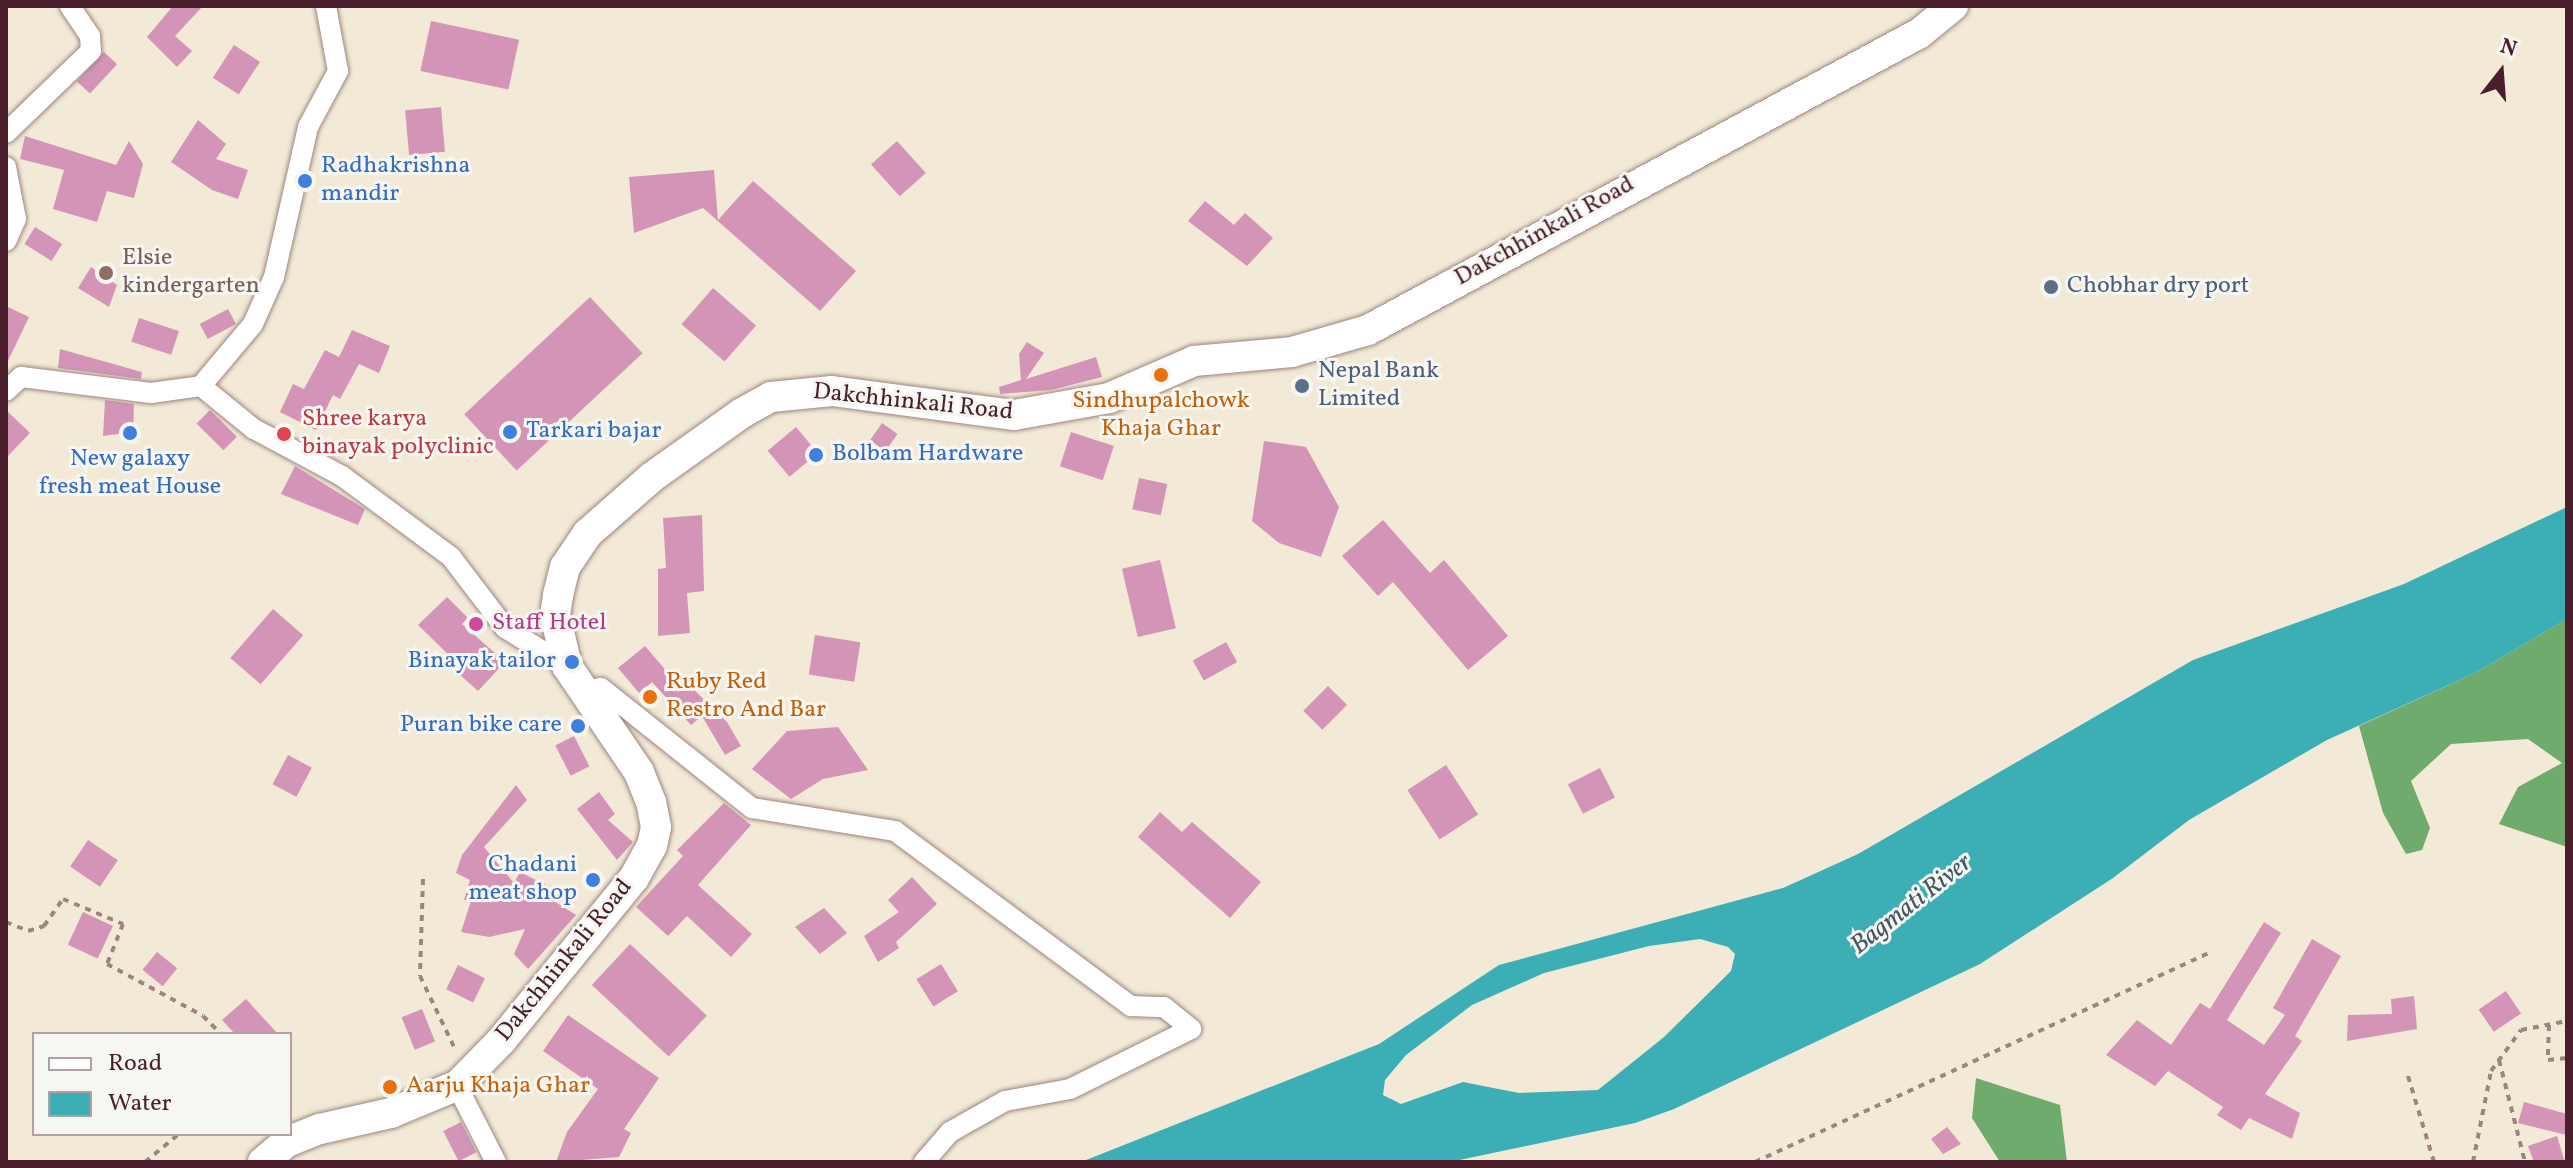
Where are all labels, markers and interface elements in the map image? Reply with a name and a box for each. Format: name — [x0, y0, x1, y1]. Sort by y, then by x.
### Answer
text: N — [2496, 31, 2520, 66]
north arrow — [2461, 32, 2541, 112]
place label: Radhakrishna mandir — [321, 153, 470, 209]
street label: Dakchhinkali Road — [1450, 171, 1640, 293]
marker: Radhakrishna mandir — [296, 172, 314, 190]
place label: Elsie kindergarten — [122, 245, 260, 301]
marker: Elsie kindergarten — [97, 264, 115, 282]
place label: Chobhar dry port — [2067, 273, 2250, 301]
marker: Chobhar dry port — [2042, 278, 2060, 296]
place label: Nepal Bank Limited — [1318, 358, 1439, 414]
marker: Sindhupalchowk Khaja Ghar — [1152, 366, 1170, 384]
marker: Nepal Bank Limited — [1293, 377, 1311, 395]
street label: Dakchhinkali Road — [812, 378, 1014, 428]
place label: Sindhupalchowk Khaja Ghar — [1072, 388, 1250, 444]
place label: Shree karya binayak polyclinic — [302, 406, 494, 462]
place label: Tarkari bajar — [526, 418, 662, 446]
marker: Shree karya binayak polyclinic — [273, 423, 295, 445]
marker: Tarkari bajar — [501, 423, 519, 441]
marker: New galaxy fresh meat House — [121, 424, 139, 442]
place label: Bolbam Hardware — [832, 441, 1023, 469]
place label: New galaxy fresh meat House — [39, 446, 221, 502]
marker: Bolbam Hardware — [807, 446, 825, 464]
place label: Staff Hotel — [492, 610, 604, 638]
marker: Staff Hotel — [467, 615, 485, 633]
place label: Binayak tailor — [408, 648, 556, 676]
marker: Binayak tailor — [563, 653, 581, 671]
place label: Ruby Red Restro And Bar — [666, 669, 826, 725]
marker: Ruby Red Restro And Bar — [641, 688, 659, 706]
place label: Puran bike care — [400, 712, 562, 740]
marker: Puran bike care — [569, 717, 587, 735]
water label: Bagmati River — [1845, 848, 1979, 962]
place label: Chadani meat shop — [468, 852, 577, 908]
marker: Chadani meat shop — [584, 871, 602, 889]
street label: Dakchhinkali Road — [491, 874, 639, 1048]
legend — [32, 1032, 292, 1136]
text: Road — [108, 1047, 162, 1081]
place label: Aarju Khaja Ghar — [406, 1073, 590, 1101]
marker: Aarju Khaja Ghar — [381, 1078, 399, 1096]
text: Water — [108, 1087, 172, 1121]

